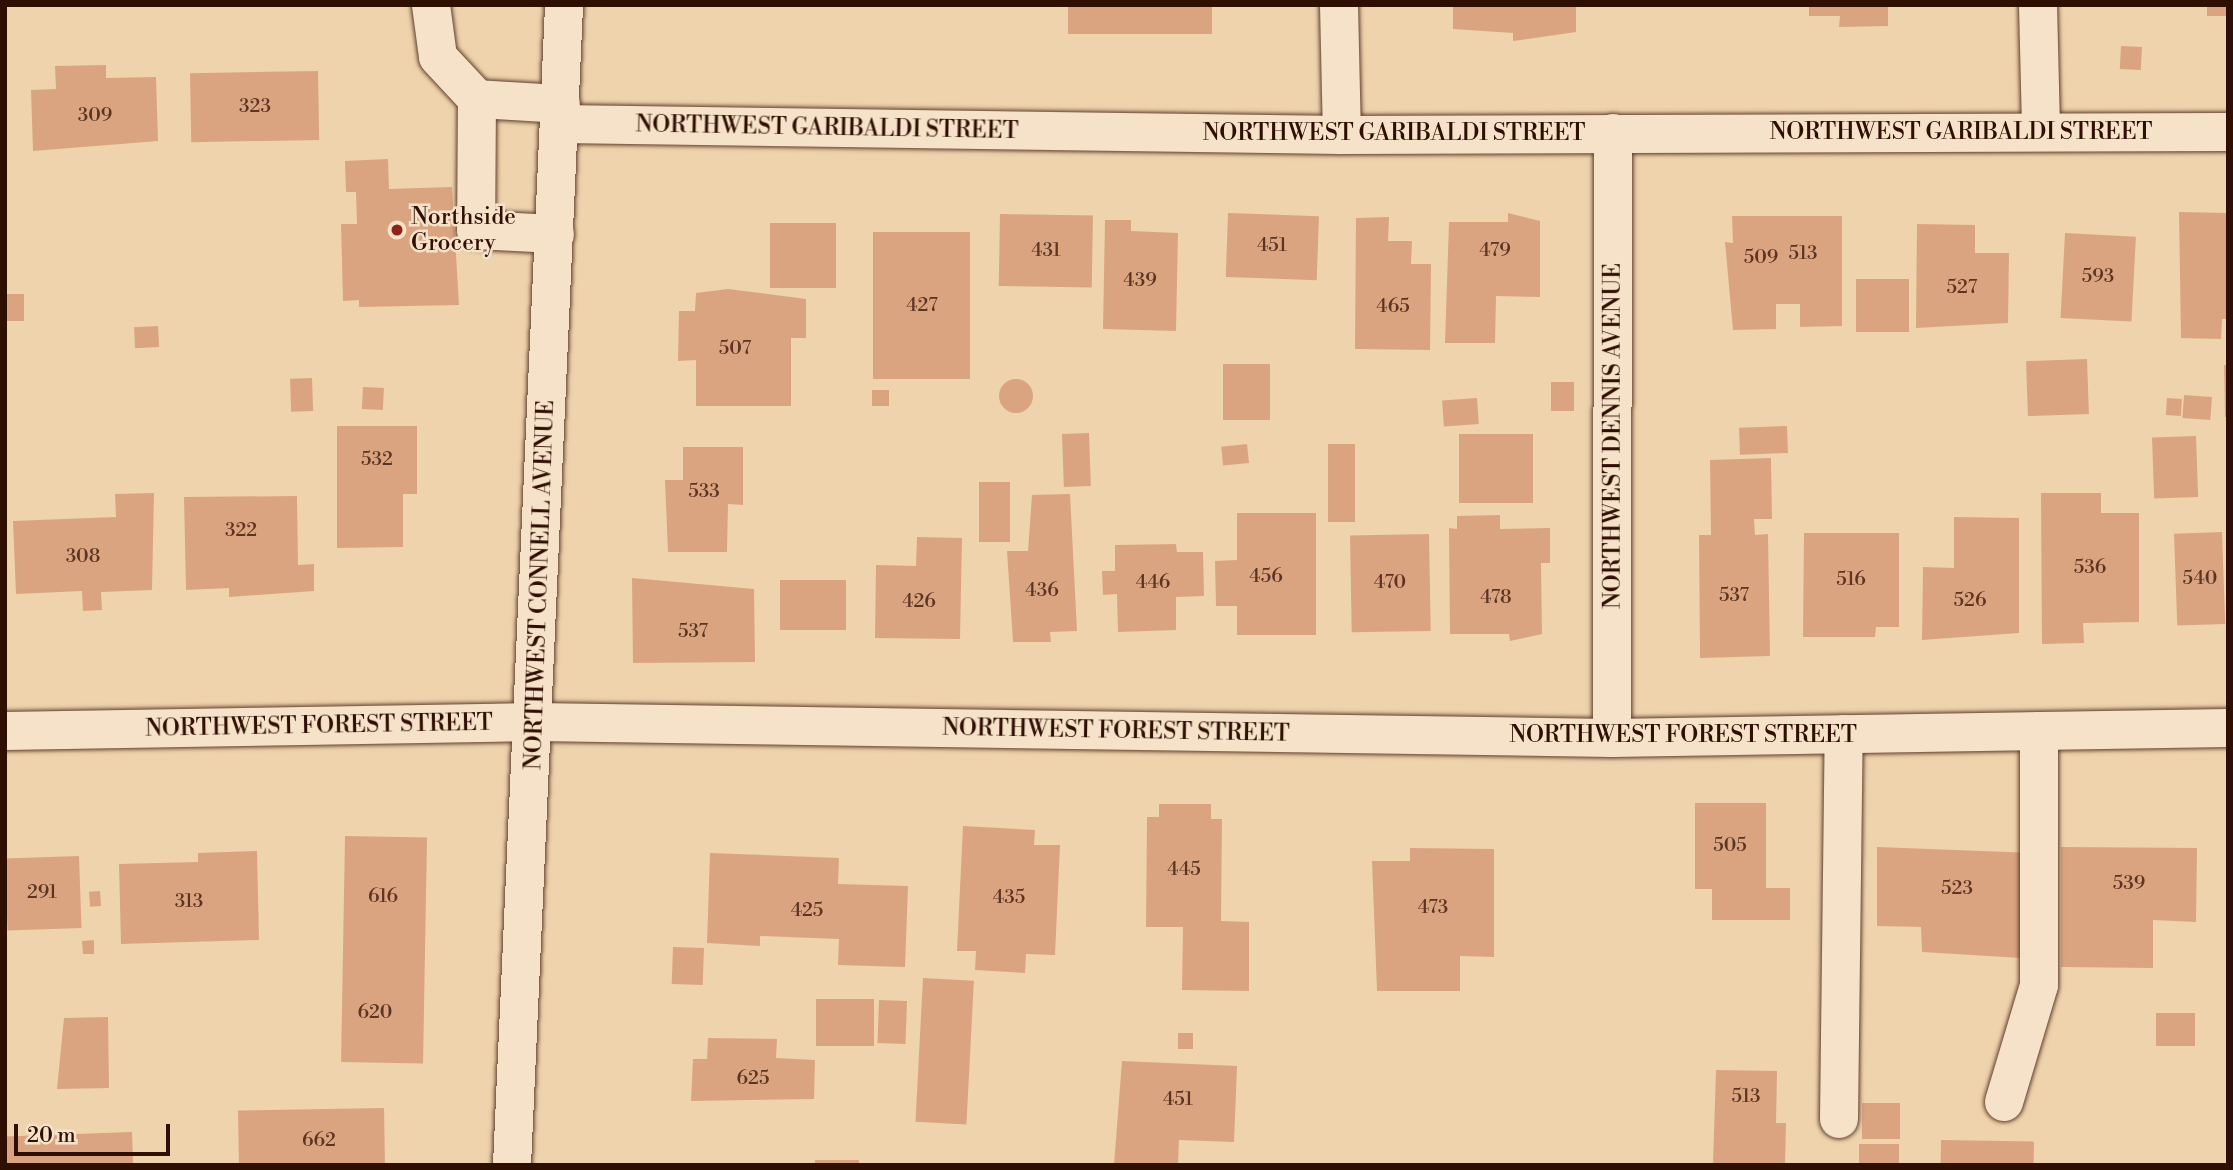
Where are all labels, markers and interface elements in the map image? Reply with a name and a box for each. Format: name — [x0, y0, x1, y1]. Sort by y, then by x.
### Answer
house number: 323 — [239, 96, 271, 118]
house number: 309 — [78, 105, 112, 127]
street label: NORTHWEST GARIBALDI STREET — [635, 111, 1019, 145]
street label: NORTHWEST GARIBALDI STREET — [1769, 118, 2153, 146]
street label: NORTHWEST GARIBALDI STREET — [1202, 119, 1586, 147]
place label: Northside Grocery — [411, 203, 516, 257]
marker: Northside Grocery — [389, 222, 405, 238]
house number: 451 — [1257, 235, 1287, 257]
house number: 431 — [1031, 240, 1061, 262]
house number: 479 — [1479, 240, 1511, 262]
house number: 513 — [1788, 243, 1818, 265]
house number: 509 — [1744, 247, 1778, 269]
street label: NORTHWEST DENNIS AVENUE — [1599, 263, 1627, 609]
house number: 593 — [2082, 266, 2114, 288]
house number: 439 — [1123, 270, 1157, 292]
house number: 527 — [1947, 277, 1977, 299]
house number: 427 — [906, 295, 938, 317]
house number: 465 — [1376, 296, 1410, 318]
house number: 507 — [719, 338, 751, 360]
street label: NORTHWEST CONNELL AVENUE — [520, 400, 560, 770]
house number: 532 — [361, 449, 393, 471]
house number: 533 — [688, 481, 720, 503]
house number: 322 — [225, 520, 257, 542]
house number: 308 — [66, 546, 100, 568]
house number: 536 — [2074, 557, 2106, 579]
house number: 456 — [1249, 566, 1283, 588]
house number: 540 — [2183, 568, 2217, 590]
house number: 516 — [1836, 569, 1866, 591]
house number: 446 — [1136, 572, 1170, 594]
house number: 470 — [1374, 572, 1406, 594]
house number: 436 — [1025, 580, 1059, 602]
house number: 537 — [1719, 585, 1749, 607]
house number: 478 — [1480, 587, 1512, 609]
house number: 526 — [1954, 590, 1986, 612]
house number: 426 — [902, 591, 936, 613]
house number: 537 — [678, 621, 708, 643]
street label: NORTHWEST FOREST STREET — [145, 709, 493, 743]
street label: NORTHWEST FOREST STREET — [942, 714, 1290, 748]
street label: NORTHWEST FOREST STREET — [1509, 721, 1857, 749]
house number: 505 — [1713, 835, 1747, 857]
house number: 445 — [1167, 859, 1201, 881]
house number: 539 — [2113, 873, 2145, 895]
house number: 523 — [1941, 878, 1973, 900]
house number: 291 — [27, 882, 57, 904]
house number: 616 — [368, 886, 398, 908]
house number: 435 — [993, 887, 1025, 909]
house number: 313 — [175, 891, 203, 913]
house number: 473 — [1418, 897, 1448, 919]
house number: 425 — [791, 900, 823, 922]
house number: 620 — [358, 1002, 392, 1024]
house number: 625 — [737, 1068, 769, 1090]
house number: 513 — [1731, 1086, 1761, 1108]
house number: 451 — [1163, 1089, 1193, 1111]
scale bar — [18, 1110, 173, 1154]
text: 20 m — [27, 1123, 76, 1149]
house number: 662 — [302, 1130, 336, 1152]

